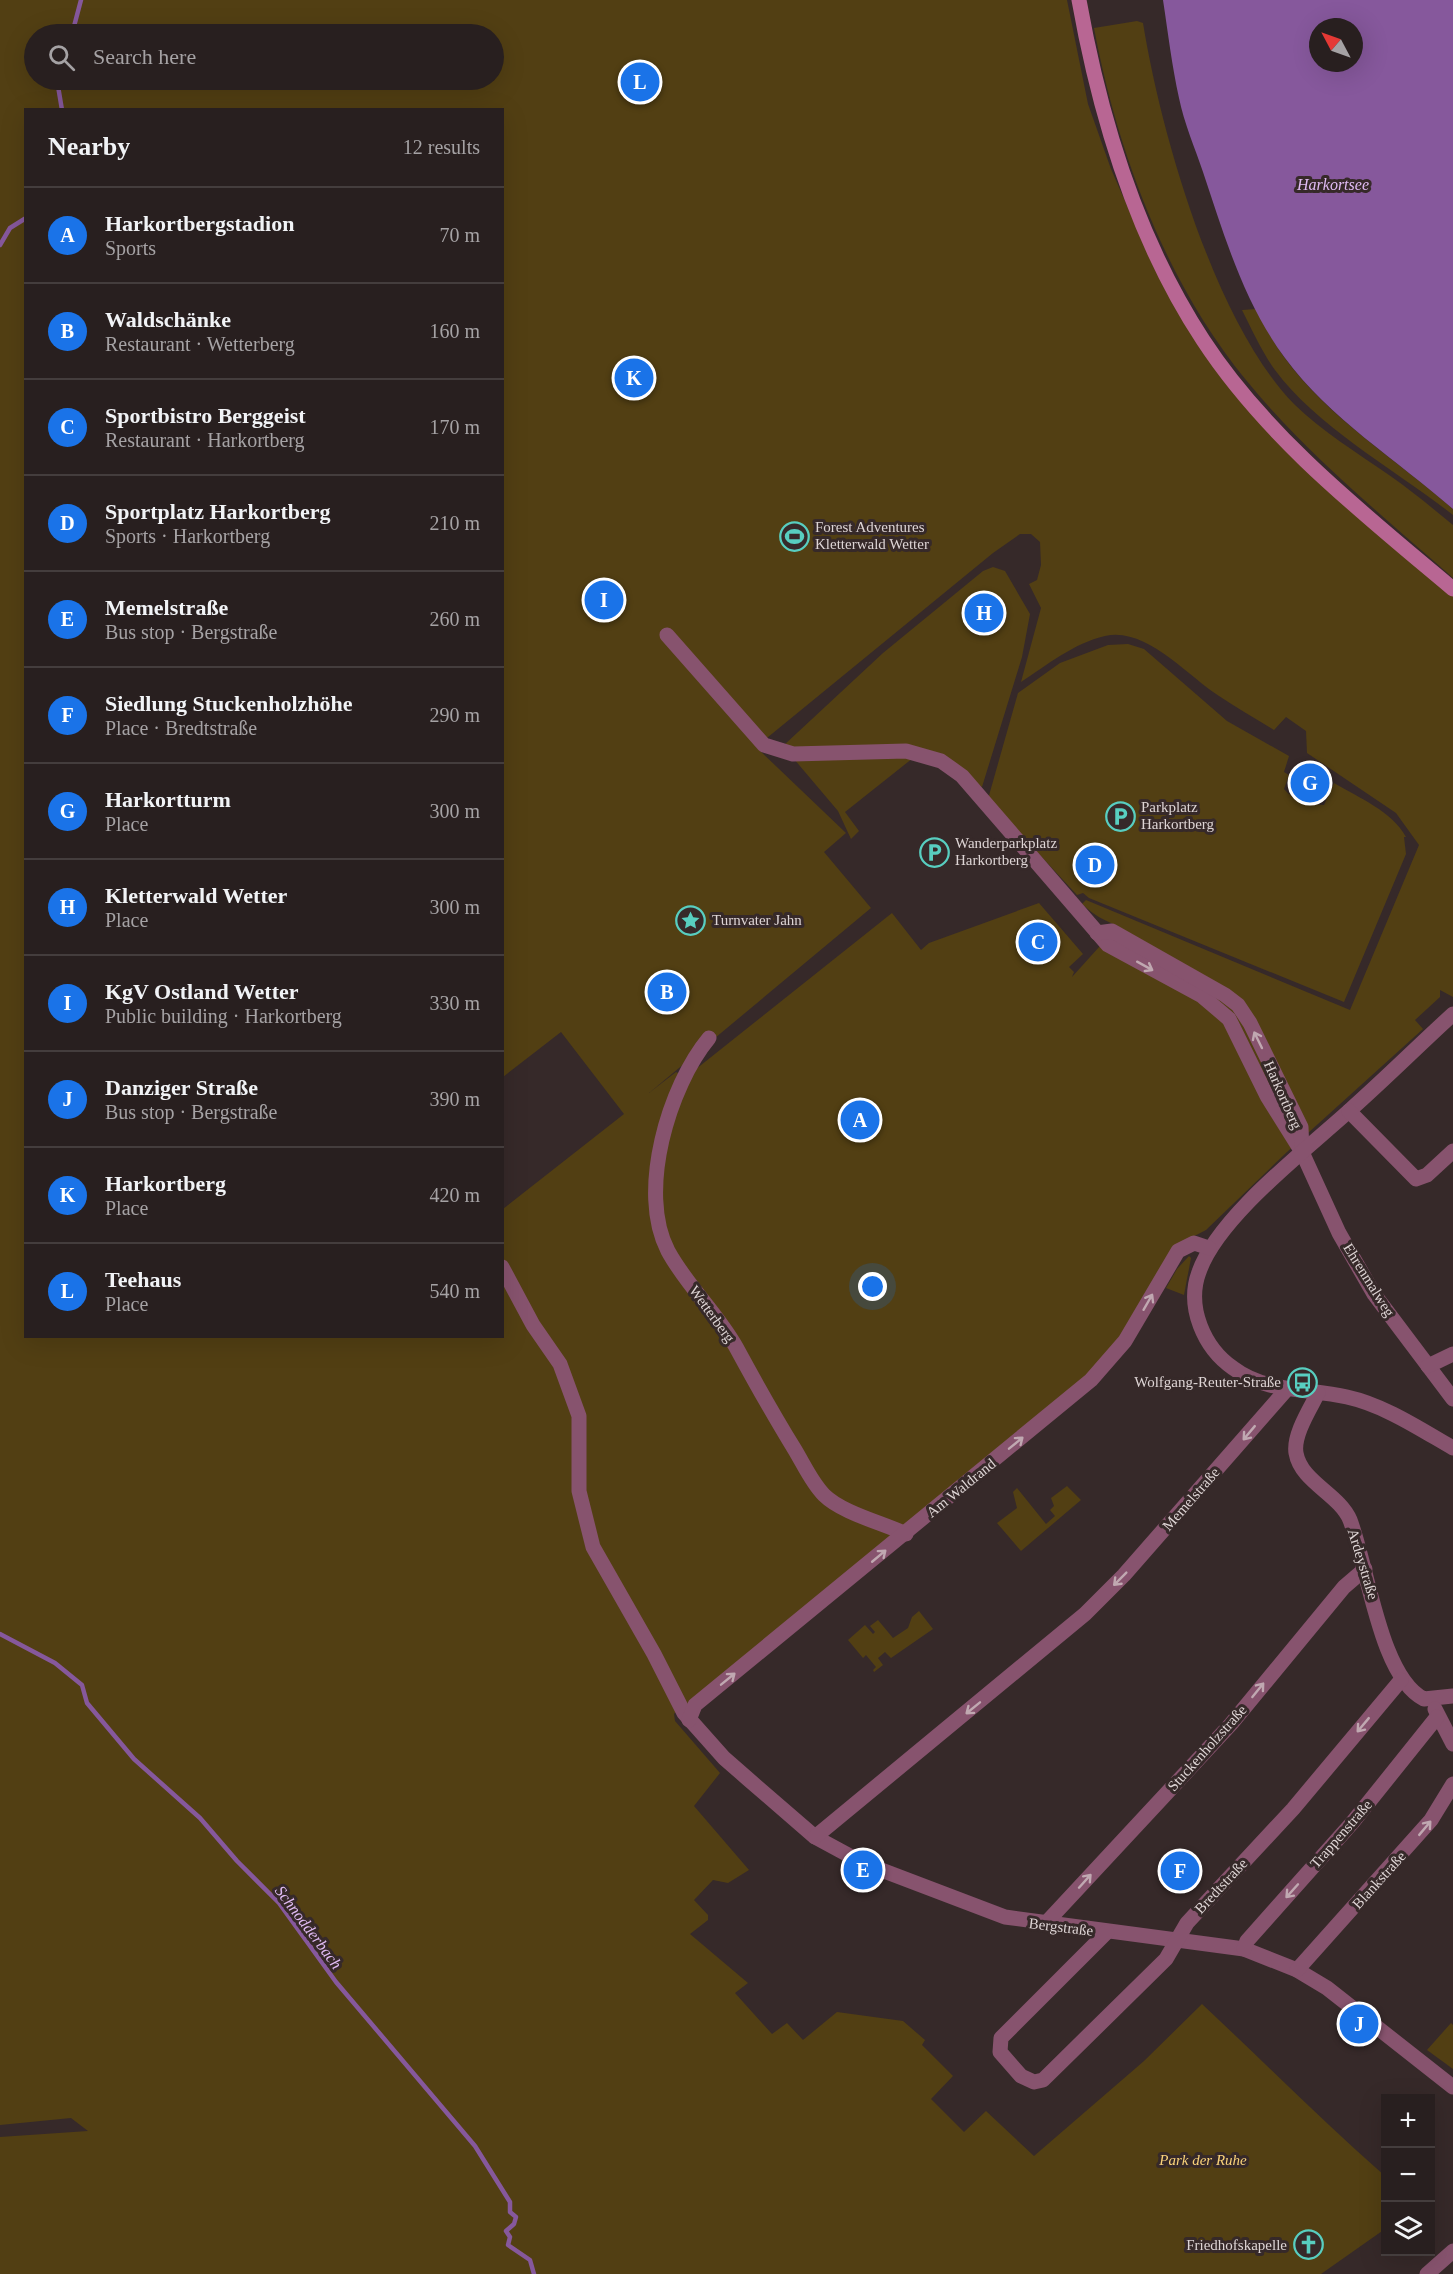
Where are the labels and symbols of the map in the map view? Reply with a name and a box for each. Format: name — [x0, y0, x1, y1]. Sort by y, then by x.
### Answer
north arrow — [1309, 18, 1363, 72]
pin: L — [620, 60, 660, 104]
water label: Harkortsee — [1296, 176, 1369, 193]
pin: K — [614, 356, 654, 400]
place label: Forest Adventures Kletterwald Wetter — [815, 519, 929, 552]
sports icon: Forest Adventures Kletterwald Wetter — [778, 520, 810, 552]
pin: I — [584, 578, 624, 622]
pin: H — [964, 590, 1004, 636]
pin: G — [1290, 760, 1330, 806]
place label: Parkplatz Harkortberg — [1141, 799, 1215, 832]
parking icon: Parkplatz Harkortberg — [1104, 800, 1136, 832]
place label: Wanderparkplatz Harkortberg — [955, 835, 1057, 868]
parking icon: Wanderparkplatz Harkortberg — [918, 836, 950, 868]
pin: D — [1076, 842, 1114, 888]
place icon: Turnvater Jahn — [675, 904, 707, 936]
place label: Turnvater Jahn — [712, 912, 802, 928]
pin: C — [1018, 920, 1058, 964]
one-way arrow — [1136, 960, 1153, 972]
pin: B — [648, 970, 686, 1014]
one-way arrow — [1252, 1032, 1264, 1050]
street label: Harkortberg — [1261, 1058, 1305, 1132]
pin: A — [840, 1098, 880, 1142]
street label: Ehrenmalweg — [1340, 1240, 1398, 1320]
your location — [858, 1272, 887, 1301]
street label: Wetterberg — [686, 1283, 738, 1346]
one-way arrow — [1142, 1293, 1154, 1310]
bus stop icon: Wolfgang-Reuter-Straße — [1286, 1366, 1318, 1398]
place label: Wolfgang-Reuter-Straße — [1134, 1374, 1281, 1390]
one-way arrow — [1242, 1425, 1256, 1440]
one-way arrow — [1008, 1436, 1023, 1450]
street label: Am Waldrand — [923, 1455, 999, 1521]
street label: Memelstraße — [1159, 1464, 1223, 1534]
street label: Ardeystraße — [1345, 1527, 1381, 1602]
one-way arrow — [871, 1549, 886, 1563]
one-way arrow — [1112, 1572, 1127, 1587]
one-way arrow — [720, 1672, 735, 1686]
one-way arrow — [1252, 1682, 1265, 1698]
one-way arrow — [965, 1701, 981, 1714]
street label: Stuckenholzstraße — [1164, 1702, 1250, 1794]
one-way arrow — [1357, 1717, 1370, 1733]
street label: Trappenstraße — [1307, 1796, 1375, 1871]
one-way arrow — [1418, 1820, 1431, 1836]
pin: E — [844, 1848, 882, 1892]
pin: F — [1160, 1848, 1200, 1894]
street label: Blankstraße — [1349, 1848, 1409, 1912]
street label: Bredtstraße — [1192, 1855, 1251, 1917]
one-way arrow — [1077, 1874, 1091, 1889]
water label: Schnodderbach — [272, 1882, 345, 1972]
one-way arrow — [1285, 1883, 1299, 1898]
street label: Bergstraße — [1028, 1915, 1094, 1939]
pin: J — [1340, 2002, 1378, 2046]
park label: Park der Ruhe — [1158, 2152, 1247, 2168]
church icon: Friedhofskapelle — [1292, 2229, 1324, 2261]
place label: Friedhofskapelle — [1186, 2237, 1287, 2253]

